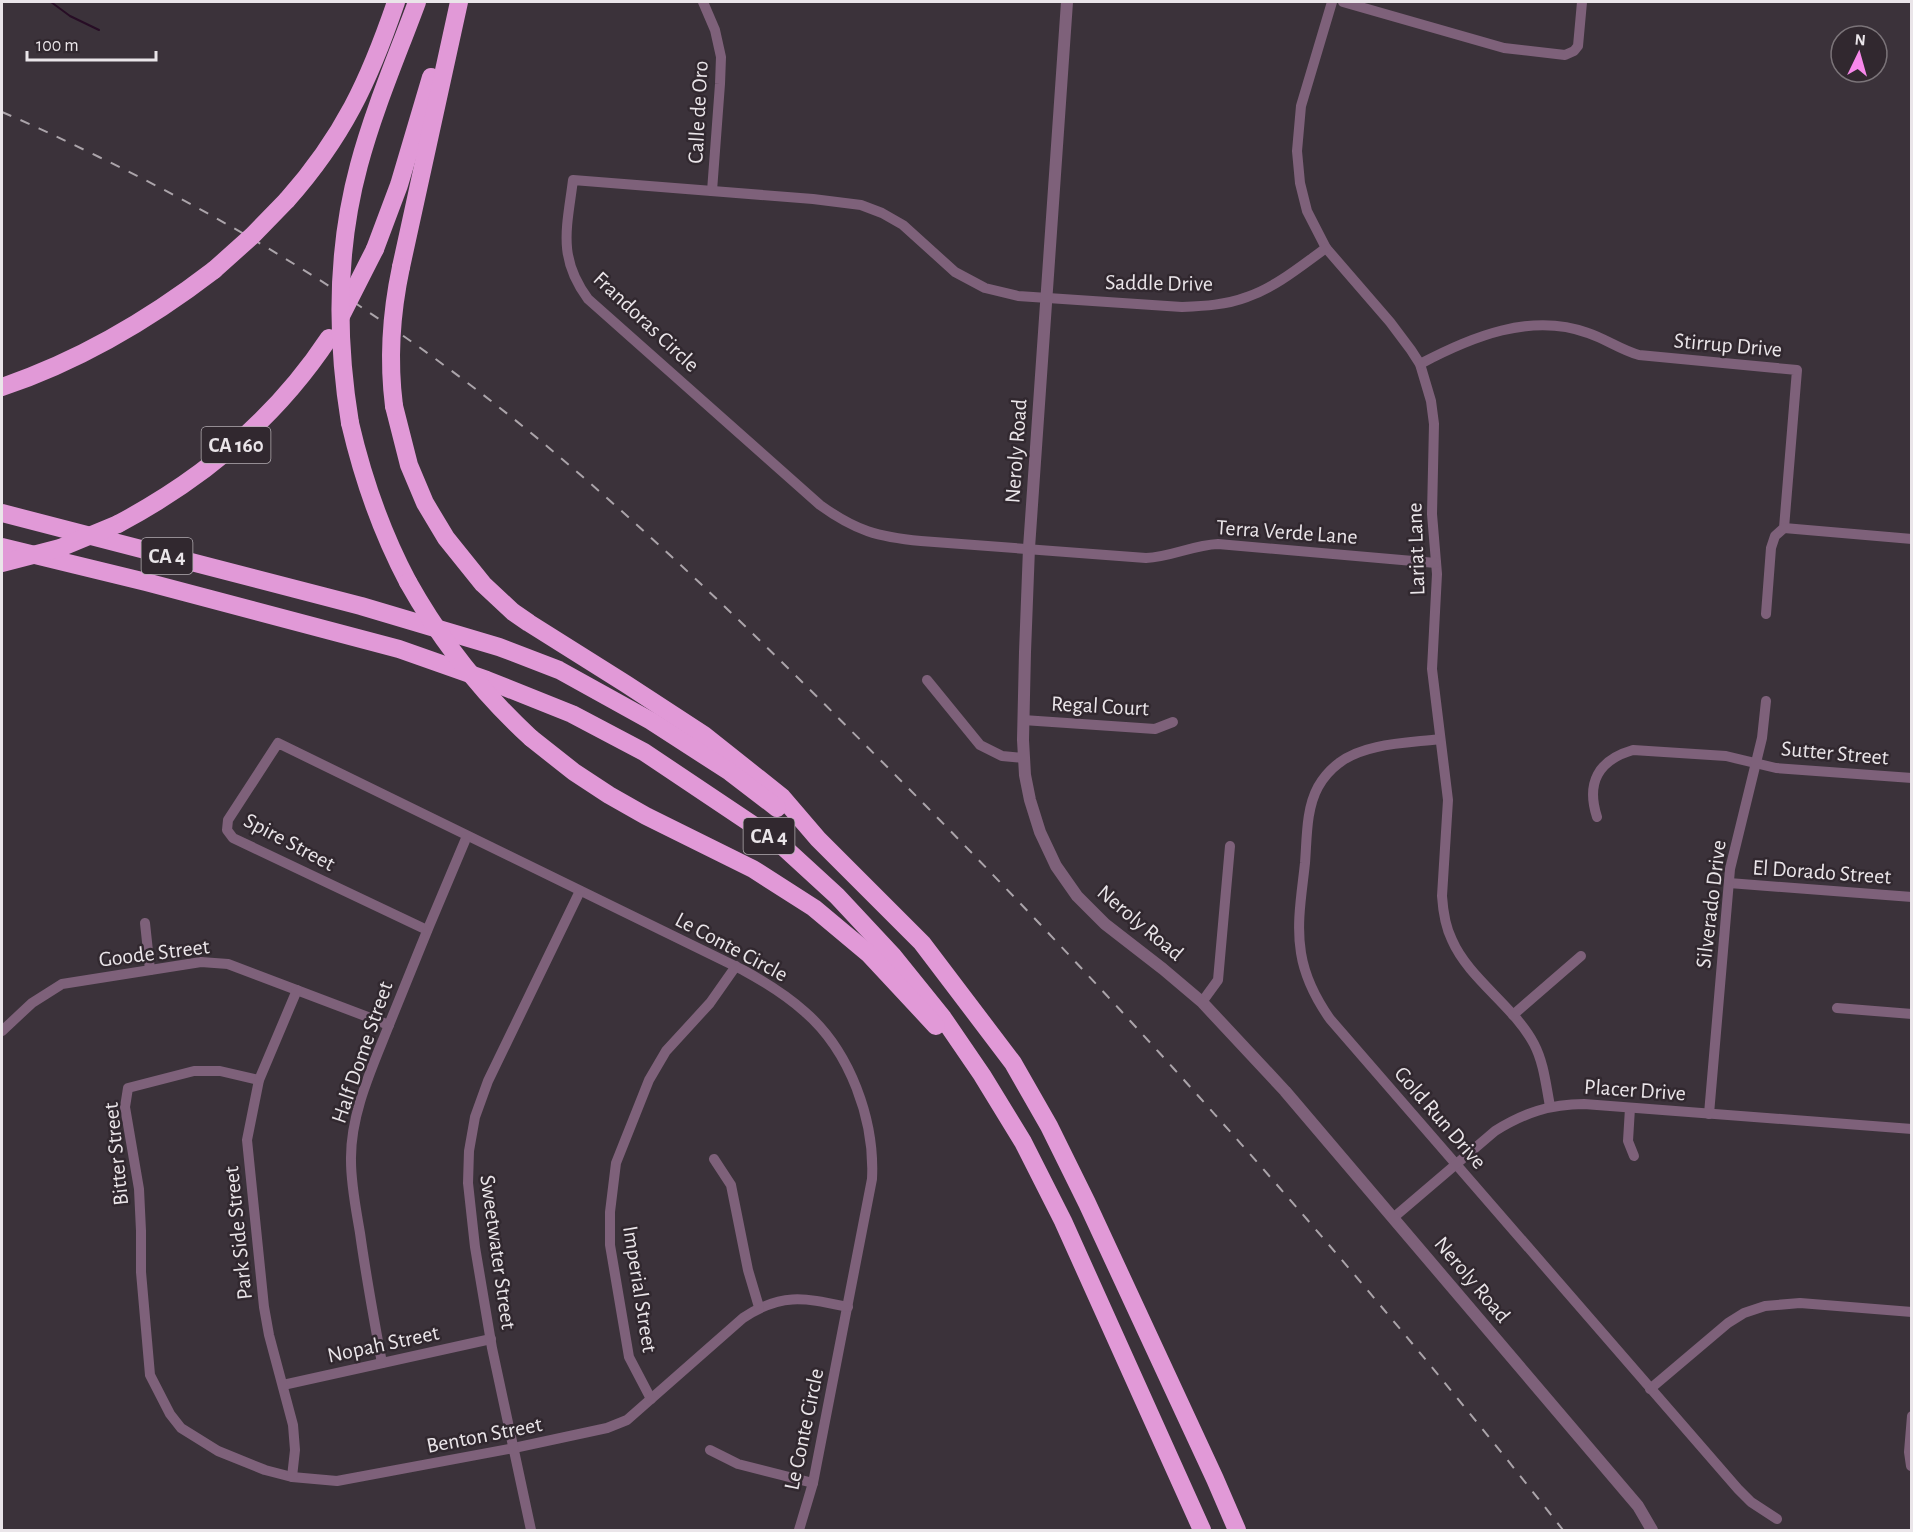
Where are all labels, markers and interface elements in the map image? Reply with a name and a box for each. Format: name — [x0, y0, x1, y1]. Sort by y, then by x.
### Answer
scale bar — [27, 24, 156, 62]
north arrow — [1829, 24, 1889, 84]
text: N — [1854, 32, 1866, 49]
text: 100 m — [36, 37, 79, 55]
street label: Calle de Oro — [684, 60, 712, 164]
street label: Frandoras Circle — [589, 267, 703, 376]
street label: Saddle Drive — [1105, 271, 1213, 295]
street label: Stirrup Drive — [1673, 329, 1783, 361]
street label: Neroly Road — [1001, 398, 1031, 504]
road number: CA 160 — [202, 427, 270, 463]
street label: Lariat Lane — [1403, 502, 1429, 596]
street label: Terra Verde Lane — [1215, 516, 1358, 548]
road number: CA 4 — [142, 538, 192, 574]
street label: Regal Court — [1050, 692, 1149, 720]
street label: Sutter Street — [1780, 737, 1890, 769]
street label: Spire Street — [240, 809, 339, 875]
road number: CA 4 — [744, 818, 794, 854]
street label: Silverado Drive — [1692, 839, 1730, 969]
street label: El Dorado Street — [1752, 856, 1892, 888]
street label: Neroly Road — [1093, 881, 1188, 965]
street label: Le Conte Circle — [672, 908, 791, 986]
street label: Goode Street — [98, 935, 211, 971]
street label: Half Dome Street — [327, 979, 397, 1126]
street label: Gold Run Drive — [1390, 1062, 1490, 1173]
street label: Placer Drive — [1583, 1075, 1687, 1105]
street label: Bitter Street — [100, 1101, 132, 1207]
street label: Park Side Street — [220, 1165, 256, 1301]
street label: Sweetwater Street — [476, 1173, 520, 1331]
street label: Imperial Street — [619, 1224, 661, 1354]
street label: Neroly Road — [1430, 1232, 1514, 1327]
street label: Nopah Street — [325, 1321, 441, 1367]
street label: Le Conte Circle — [780, 1366, 828, 1492]
street label: Benton Street — [425, 1413, 544, 1457]

